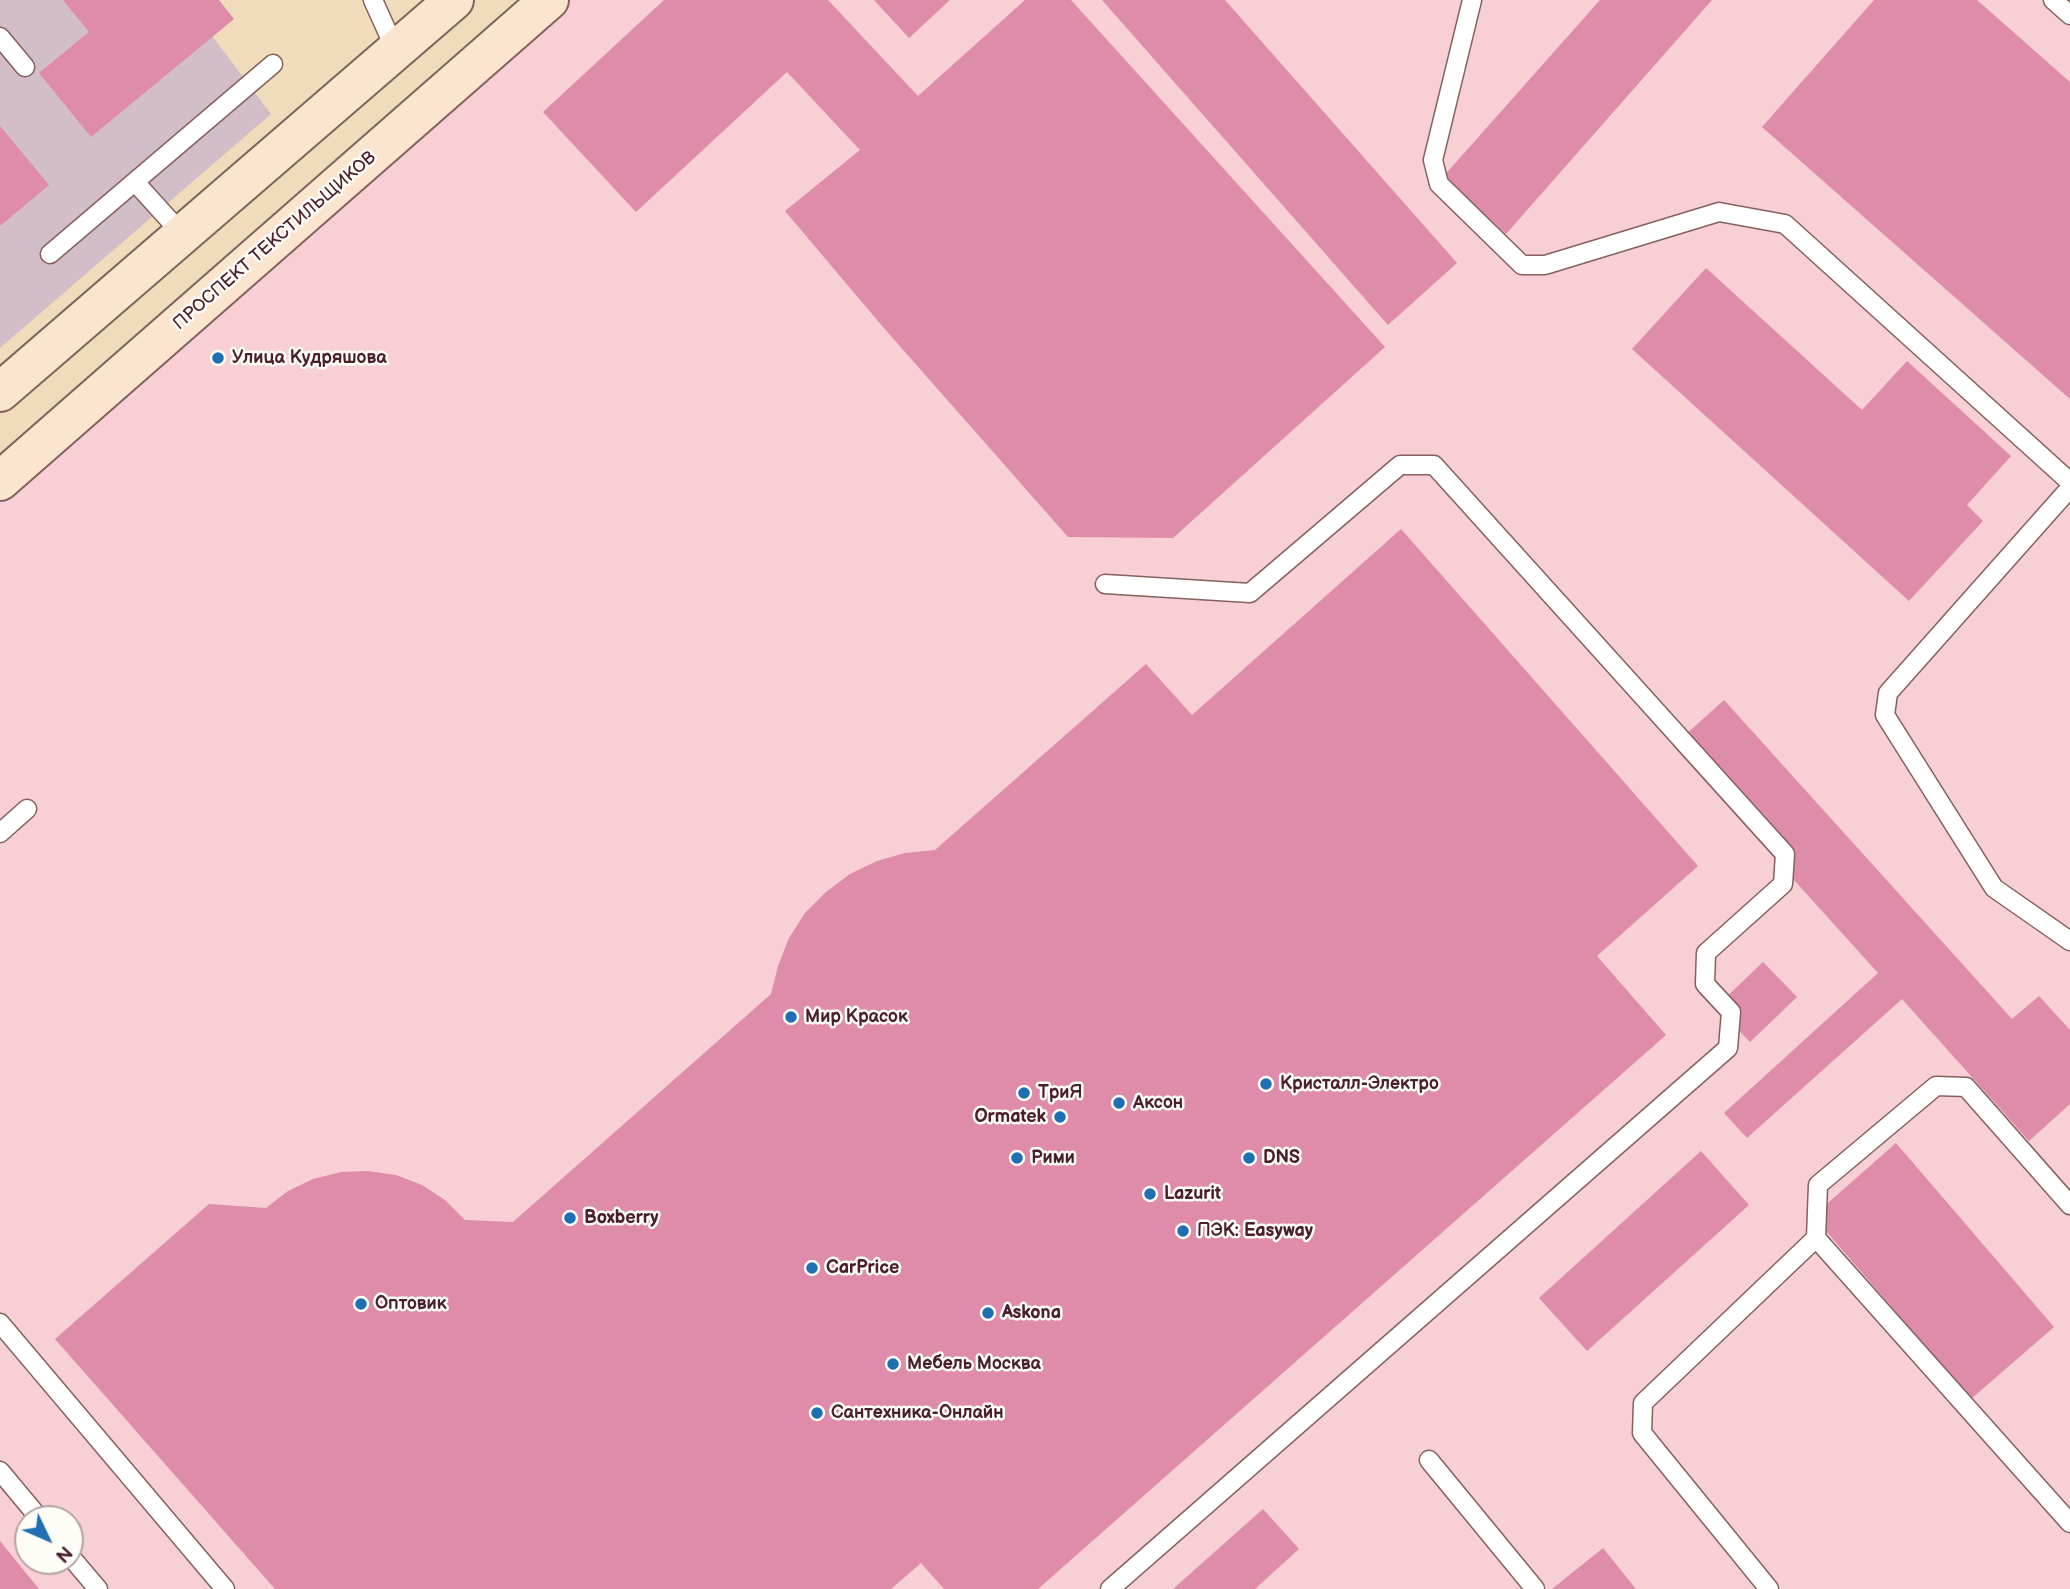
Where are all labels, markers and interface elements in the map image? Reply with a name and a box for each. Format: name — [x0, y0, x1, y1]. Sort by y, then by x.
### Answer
street label: ПРОСПЕКТ ТЕКСТИЛЬЩИКОВ — [169, 147, 381, 335]
place label: Улица Кудряшова — [232, 347, 387, 369]
marker: Улица Кудряшова — [210, 350, 226, 366]
place label: Мир Красок — [805, 1006, 908, 1028]
marker: Мир Красок — [783, 1009, 799, 1025]
place label: Кристалл-Электро — [1280, 1073, 1439, 1095]
marker: Кристалл-Электро — [1258, 1076, 1274, 1092]
place label: ТриЯ — [1038, 1082, 1083, 1104]
marker: ТриЯ — [1016, 1085, 1032, 1101]
place label: Аксон — [1133, 1092, 1183, 1114]
marker: Аксон — [1111, 1095, 1127, 1111]
place label: Ormatek — [974, 1106, 1046, 1128]
marker: Ormatek — [1052, 1109, 1068, 1125]
place label: Рими — [1031, 1147, 1075, 1169]
place label: DNS — [1263, 1147, 1300, 1169]
marker: Рими — [1009, 1150, 1025, 1166]
marker: DNS — [1241, 1150, 1257, 1166]
place label: Lazurit — [1164, 1183, 1221, 1205]
marker: Lazurit — [1142, 1186, 1158, 1202]
place label: Boxberry — [584, 1207, 659, 1229]
marker: Boxberry — [562, 1210, 578, 1226]
place label: ПЭК: Easyway — [1197, 1220, 1313, 1242]
marker: ПЭК: Easyway — [1175, 1223, 1191, 1239]
place label: CarPrice — [826, 1257, 899, 1279]
marker: CarPrice — [804, 1260, 820, 1276]
place label: Оптовик — [375, 1293, 447, 1315]
marker: Оптовик — [353, 1296, 369, 1312]
place label: Askona — [1002, 1302, 1061, 1324]
marker: Askona — [980, 1305, 996, 1321]
place label: Мебель Москва — [907, 1353, 1041, 1375]
marker: Мебель Москва — [885, 1356, 901, 1372]
place label: Сантехника-Онлайн — [831, 1402, 1004, 1424]
marker: Сантехника-Онлайн — [809, 1405, 825, 1421]
north arrow — [14, 1505, 84, 1575]
text: N — [50, 1540, 76, 1567]

